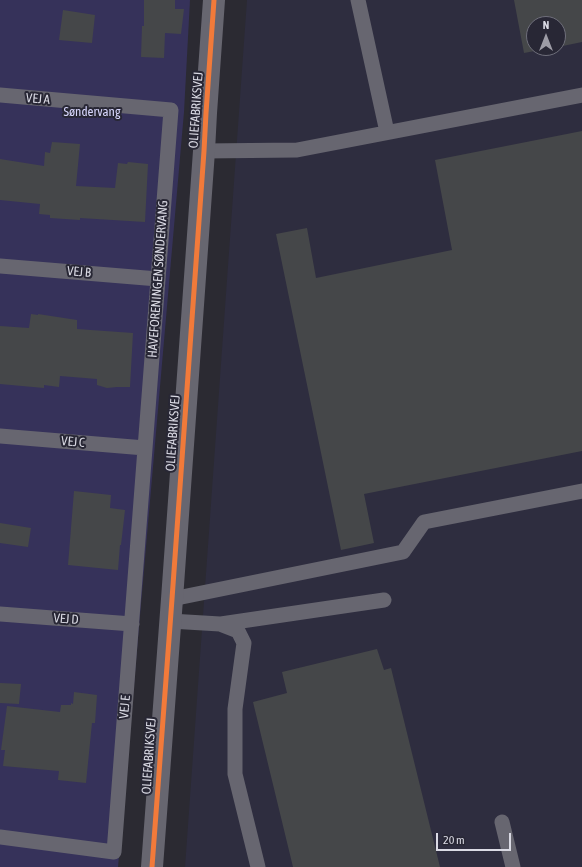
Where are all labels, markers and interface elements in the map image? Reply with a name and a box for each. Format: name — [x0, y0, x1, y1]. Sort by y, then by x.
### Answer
north arrow — [526, 16, 566, 56]
text: N — [543, 19, 549, 31]
street label: OLIEFABRIKSVEJ — [186, 71, 206, 149]
street label: VEJ A — [25, 90, 51, 108]
park label: Søndervang — [64, 104, 120, 120]
street label: HAVEFORENINGEN SØNDERVANG — [145, 200, 171, 358]
street label: VEJ B — [66, 263, 92, 281]
street label: OLIEFABRIKSVEJ — [163, 394, 183, 472]
street label: VEJ C — [61, 433, 85, 451]
street label: VEJ D — [53, 610, 79, 628]
street label: VEJ E — [116, 695, 134, 719]
street label: OLIEFABRIKSVEJ — [139, 717, 159, 795]
scale bar — [438, 825, 513, 851]
text: 20 m — [443, 833, 465, 847]

